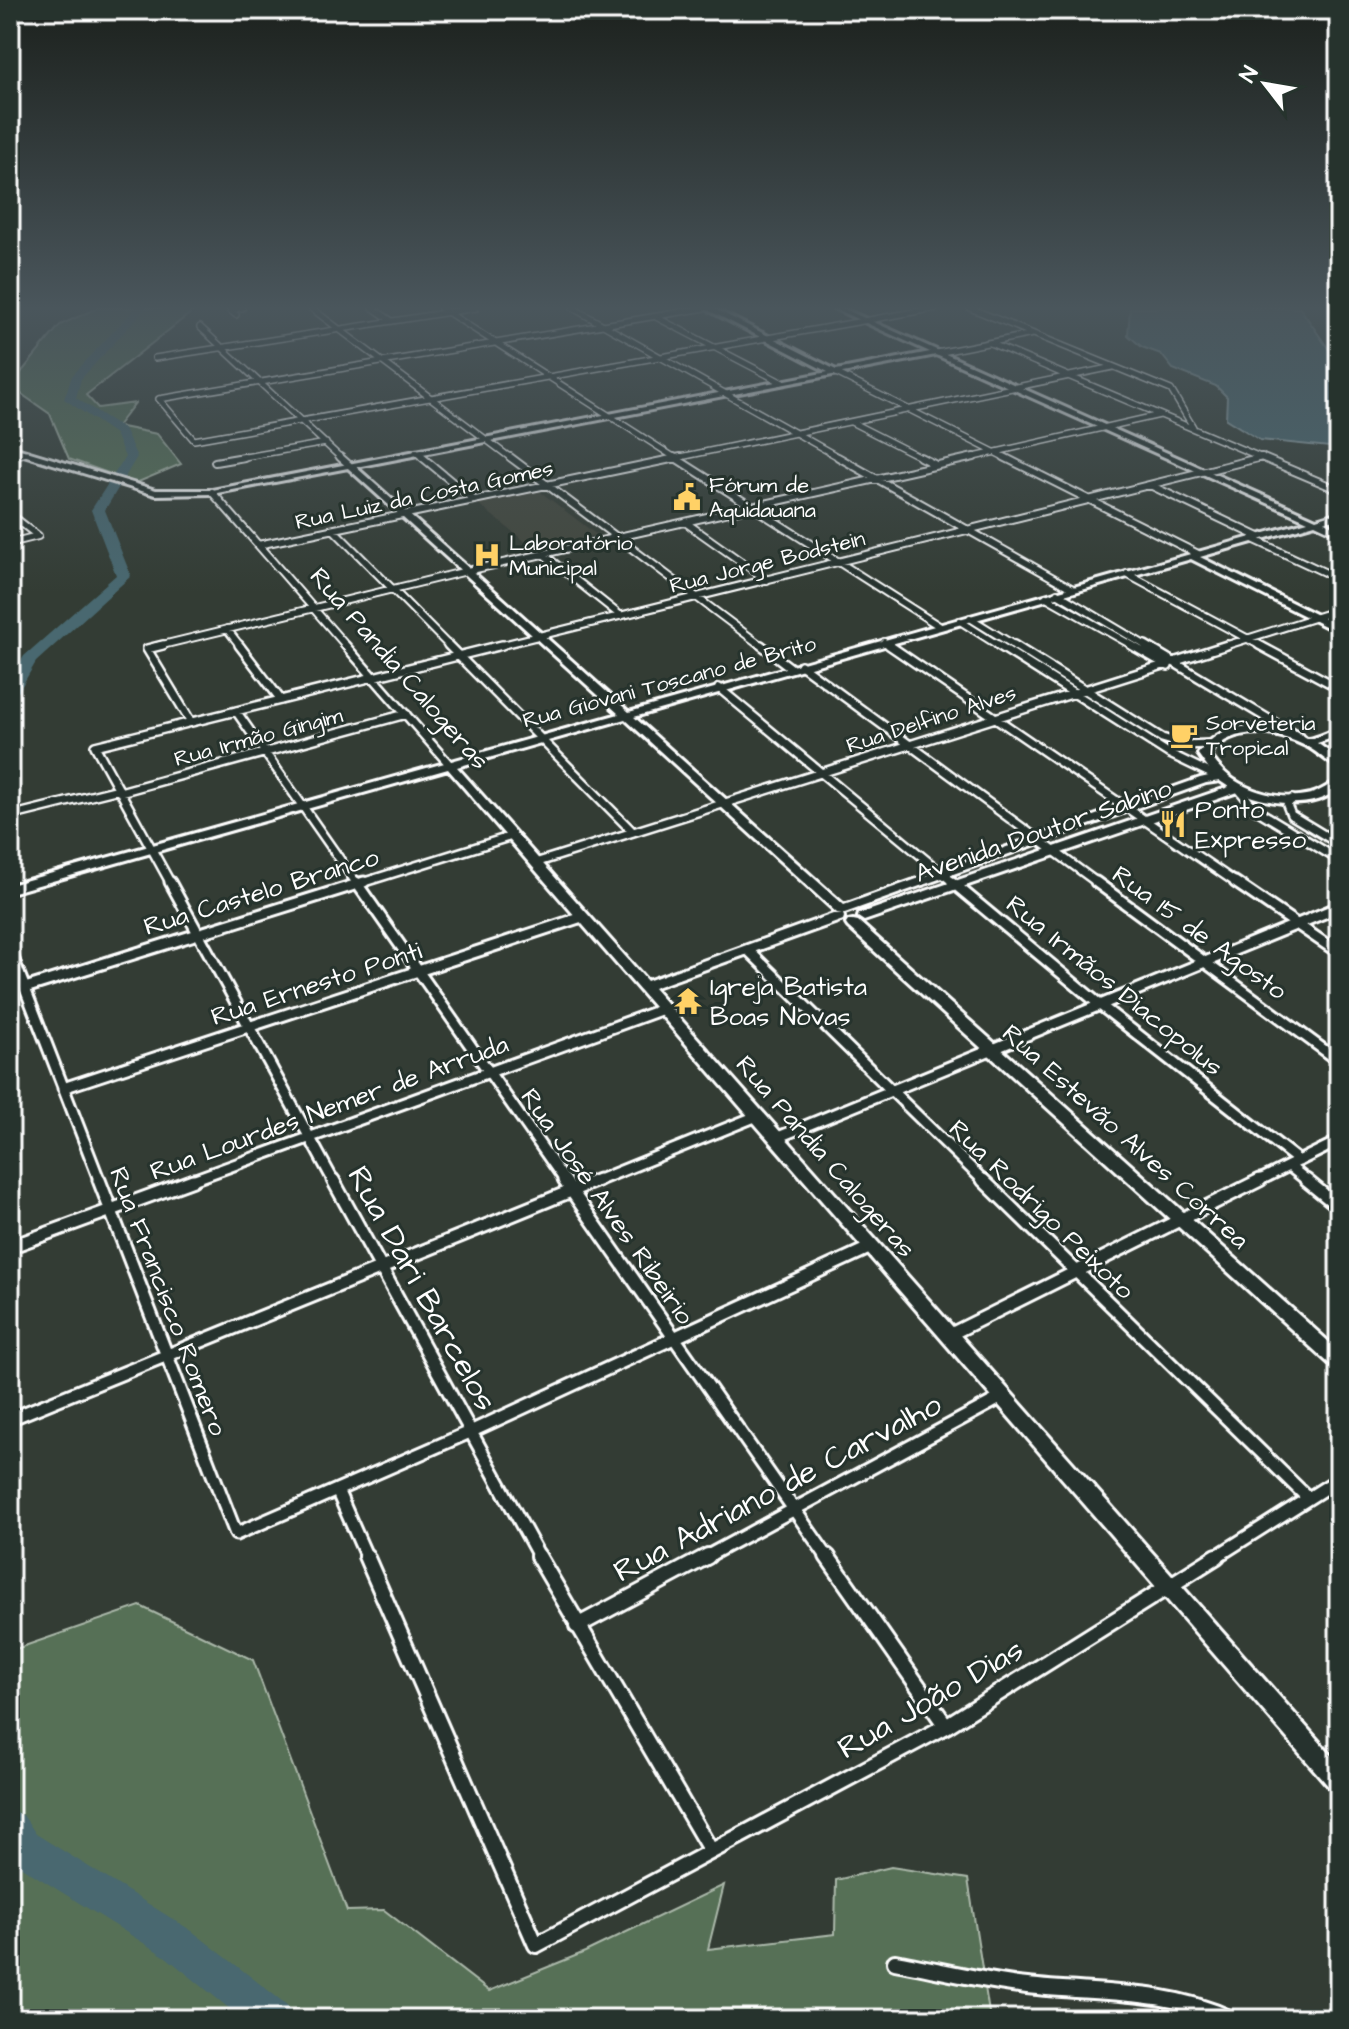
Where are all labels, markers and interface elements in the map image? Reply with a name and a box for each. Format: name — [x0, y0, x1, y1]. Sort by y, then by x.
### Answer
north arrow — [1225, 44, 1305, 124]
text: N — [1232, 60, 1266, 88]
street label: Rua Luiz da Costa Gomes — [292, 453, 556, 538]
place label: Fórum de Aquidauana — [709, 470, 816, 526]
public building icon: Fórum de Aquidauana — [672, 482, 702, 512]
street label: Rua Jorge Bodstein — [666, 523, 869, 603]
place label: Laboratório Municipal — [509, 528, 633, 584]
hospital icon: Laboratório Municipal — [472, 540, 502, 570]
street label: Rua Pandia Calogeras — [300, 560, 497, 779]
street label: Rua Giovani Toscano de Brito — [519, 628, 820, 737]
street label: Rua Delfino Alves — [843, 677, 1020, 762]
street label: Rua Irmão Gingim — [171, 700, 346, 776]
place label: Sorveteria Tropical — [1206, 708, 1315, 764]
cafe icon: Sorveteria Tropical — [1169, 720, 1199, 750]
street label: Avenida Doutor Sabino — [910, 770, 1177, 892]
place label: Ponto Expresso — [1195, 792, 1307, 858]
restaurant icon: Ponto Expresso — [1158, 809, 1188, 839]
street label: Rua Castelo Branco — [139, 839, 384, 945]
street label: Rua 15 de Agosto — [1103, 857, 1295, 1010]
street label: Rua Irmãos Diacopolus — [998, 887, 1231, 1085]
street label: Rua Ernesto Ponti — [206, 933, 426, 1035]
place label: Igreja Batista Boas Novas — [710, 969, 867, 1035]
temple icon: Igreja Batista Boas Novas — [673, 986, 703, 1016]
street label: Rua Estevão Alves Correa — [994, 1016, 1257, 1257]
street label: Rua Lourdes Nemer de Arruda — [145, 1026, 513, 1190]
street label: Rua Pandia Calogeras — [726, 1048, 923, 1267]
street label: Rua José Alves Ribeirio — [512, 1081, 703, 1332]
street label: Rua Rodrigo Peixoto — [939, 1112, 1142, 1310]
street label: Rua Dari Barcelos — [336, 1158, 508, 1419]
street label: Rua Francisco Romero — [100, 1162, 236, 1441]
street label: Rua Adriano de Carvalho — [606, 1383, 950, 1594]
street label: Rua João Dias — [829, 1628, 1032, 1771]

